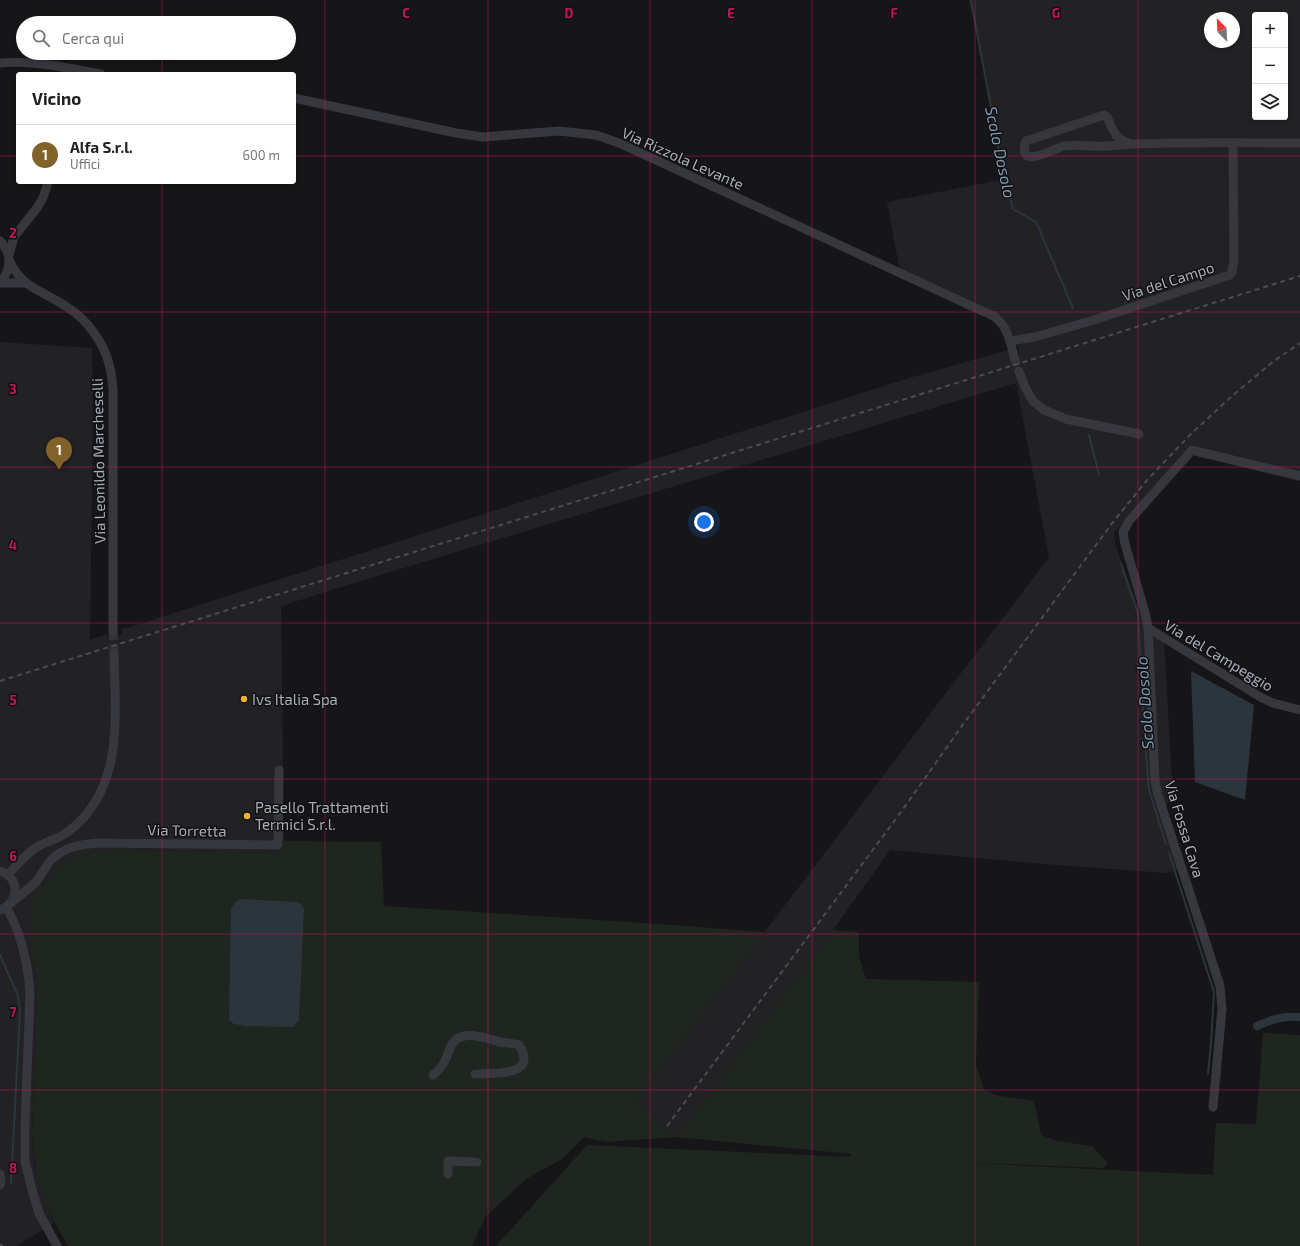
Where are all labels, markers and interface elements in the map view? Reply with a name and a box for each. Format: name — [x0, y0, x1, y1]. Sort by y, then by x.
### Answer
text: C — [402, 5, 410, 21]
text: D — [565, 5, 574, 21]
text: E — [727, 5, 735, 21]
text: F — [890, 5, 898, 21]
text: G — [1052, 5, 1060, 21]
north arrow — [1204, 12, 1240, 48]
map controls — [1252, 12, 1288, 120]
button: + — [1252, 12, 1288, 48]
search box — [16, 16, 296, 60]
icon: search — [30, 27, 52, 49]
text: Cerca qui — [62, 29, 124, 47]
button: − — [1252, 48, 1288, 84]
button: layers — [1252, 84, 1288, 120]
text: Vicino — [32, 88, 81, 108]
water label: Scolo Dosolo — [982, 104, 1020, 200]
street label: Via Rizzola Levante — [619, 123, 747, 193]
text: Alfa S.r.l. — [70, 138, 133, 156]
text: 1 — [42, 147, 48, 163]
text: 600 m — [243, 147, 280, 163]
text: Uffici — [70, 156, 100, 172]
text: 2 — [9, 225, 17, 241]
street label: Via del Campo — [1120, 258, 1216, 304]
street label: Via Leonildo Marcheselli — [88, 378, 108, 544]
text: 3 — [9, 381, 17, 397]
pin: 1 — [46, 437, 72, 470]
your location — [694, 512, 714, 532]
text: 4 — [9, 537, 17, 553]
street label: Via del Campeggio — [1161, 615, 1277, 695]
water label: Scolo Dosolo — [1131, 656, 1157, 750]
place label: Ivs Italia Spa — [252, 690, 338, 708]
text: 5 — [9, 692, 17, 708]
marker: Ivs Italia Spa — [239, 694, 249, 704]
street label: Via Fossa Cava — [1162, 778, 1208, 880]
place label: Pasello Trattamenti Termici S.r.l. — [255, 798, 389, 833]
marker: Pasello Trattamenti Termici S.r.l. — [242, 811, 252, 821]
street label: Via Torretta — [147, 820, 227, 840]
text: 6 — [9, 848, 17, 864]
text: 7 — [10, 1004, 17, 1020]
text: 8 — [9, 1160, 17, 1176]

